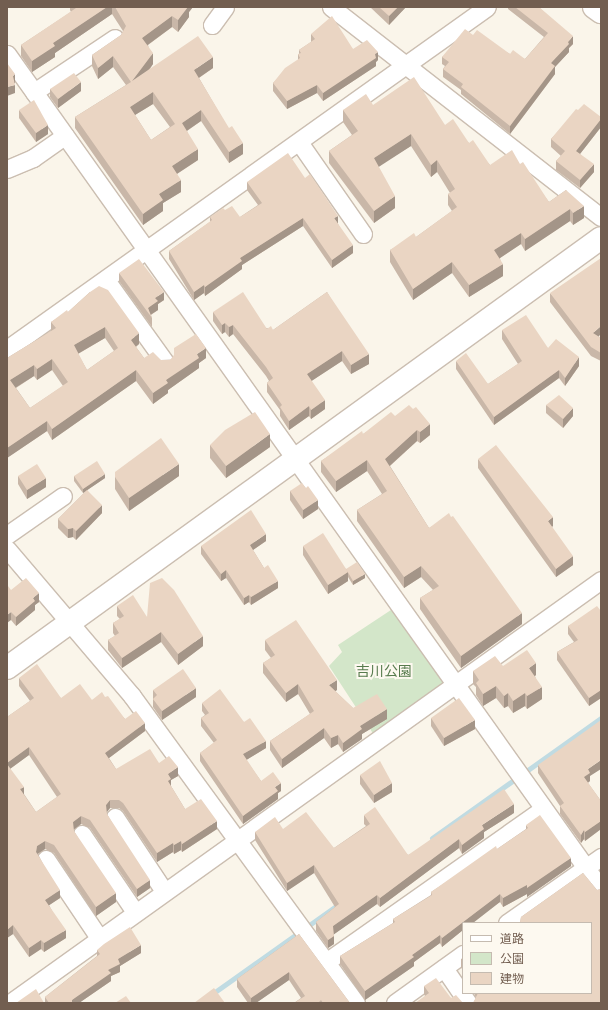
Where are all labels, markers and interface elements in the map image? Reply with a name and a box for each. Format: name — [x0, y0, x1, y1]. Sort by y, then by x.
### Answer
park label: 吉川公園 — [356, 663, 412, 679]
legend — [462, 922, 592, 994]
text: 道路 — [500, 929, 524, 948]
text: 公園 — [500, 949, 524, 968]
text: 建物 — [500, 969, 524, 988]

